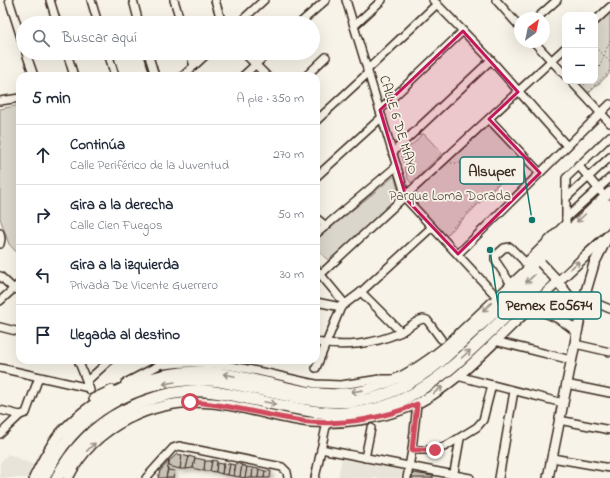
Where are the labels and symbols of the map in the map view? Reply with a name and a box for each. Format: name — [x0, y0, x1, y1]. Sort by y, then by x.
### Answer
north arrow — [514, 12, 550, 48]
street label: CALLE 6 DE MAYO — [373, 73, 423, 177]
callout: Alsuper — [460, 157, 524, 184]
text: Alsuper — [468, 161, 516, 183]
park label: Parque Loma Dorada — [389, 186, 511, 207]
one-way arrow — [576, 213, 586, 223]
one-way arrow — [570, 260, 581, 269]
one-way arrow — [525, 274, 535, 284]
callout: Pemex E05674 — [498, 292, 601, 319]
text: Pemex E05674 — [506, 295, 593, 317]
one-way arrow — [482, 302, 492, 311]
one-way arrow — [461, 350, 471, 359]
one-way arrow — [223, 370, 236, 378]
one-way arrow — [163, 379, 176, 387]
one-way arrow — [433, 386, 444, 395]
one-way arrow — [351, 387, 364, 395]
route start — [181, 393, 199, 411]
one-way arrow — [263, 400, 276, 408]
route end — [426, 441, 444, 459]
one-way arrow — [86, 442, 96, 452]

